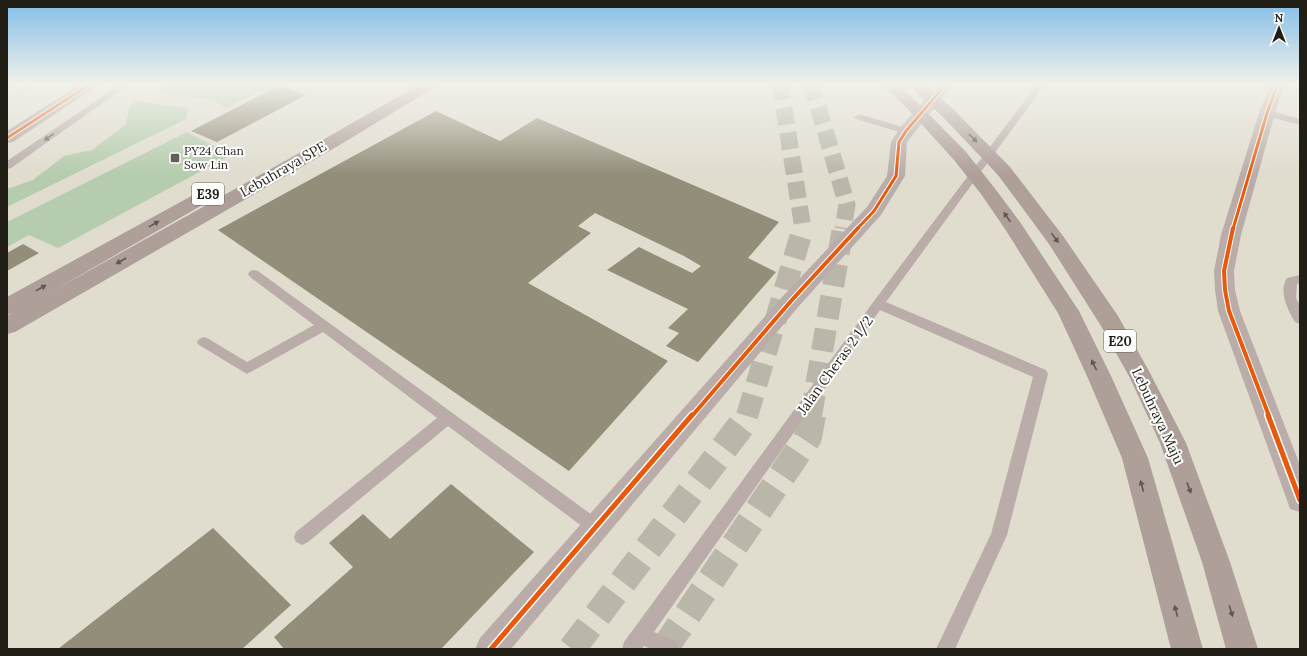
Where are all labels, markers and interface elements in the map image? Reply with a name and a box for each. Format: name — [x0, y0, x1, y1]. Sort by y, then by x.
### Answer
north arrow — [1259, 8, 1299, 48]
text: N — [1275, 11, 1284, 25]
one-way arrow — [43, 133, 54, 141]
one-way arrow — [968, 133, 977, 143]
street label: Lebuhraya SPE — [237, 137, 330, 201]
place label: PY24 Chan Sow Lin — [184, 143, 244, 172]
marker: PY24 Chan Sow Lin — [169, 152, 181, 164]
road number: E39 — [192, 183, 224, 205]
one-way arrow — [1003, 212, 1011, 223]
one-way arrow — [148, 221, 160, 228]
one-way arrow — [1051, 233, 1059, 244]
one-way arrow — [116, 257, 127, 264]
one-way arrow — [35, 284, 47, 291]
street label: Jalan Cheras 2 1/2 — [793, 312, 877, 419]
road number: E20 — [1104, 330, 1136, 352]
one-way arrow — [1091, 360, 1097, 371]
street label: Lebuhraya Maju — [1128, 365, 1188, 467]
one-way arrow — [1139, 480, 1145, 492]
one-way arrow — [1187, 482, 1193, 494]
one-way arrow — [1173, 605, 1179, 617]
one-way arrow — [1228, 605, 1234, 617]

